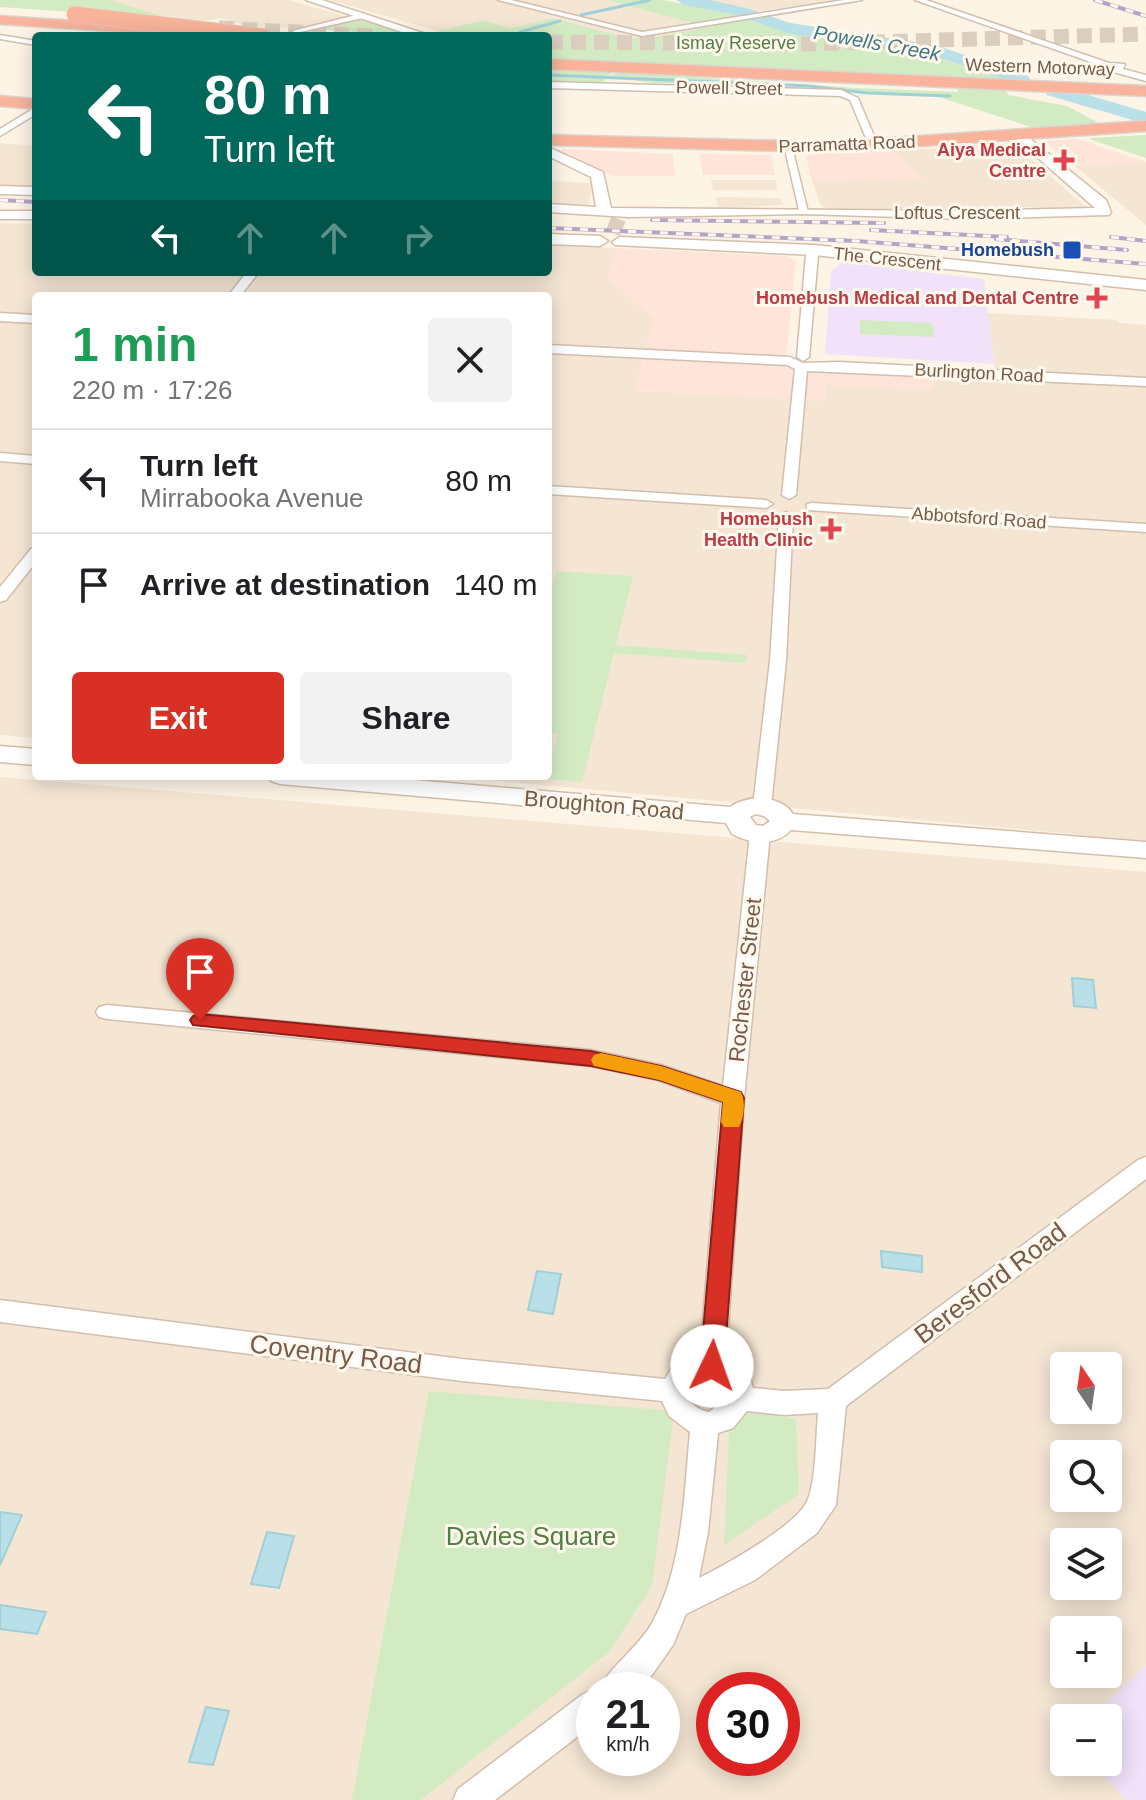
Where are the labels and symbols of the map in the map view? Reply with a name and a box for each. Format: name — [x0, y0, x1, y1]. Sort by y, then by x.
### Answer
water label: Powells Creek — [812, 21, 943, 65]
park label: Ismay Reserve — [676, 33, 796, 53]
street label: Western Motorway — [965, 54, 1115, 80]
street label: Powell Street — [676, 77, 782, 99]
street label: Parramatta Road — [778, 132, 916, 156]
place label: Aiya Medical Centre — [937, 140, 1046, 181]
marker: Aiya Medical Centre — [1053, 149, 1075, 171]
street label: Loftus Crescent — [894, 203, 1020, 223]
marker: Homebush — [1061, 239, 1083, 261]
place label: Homebush — [961, 240, 1054, 260]
street label: The Crescent — [832, 243, 942, 275]
marker: Homebush Medical and Dental Centre — [1086, 287, 1108, 309]
place label: Homebush Medical and Dental Centre — [756, 288, 1079, 308]
street label: Burlington Road — [914, 360, 1044, 386]
street label: Abbotsford Road — [911, 503, 1047, 533]
place label: Homebush Health Clinic — [704, 509, 813, 550]
marker: Homebush Health Clinic — [820, 518, 842, 540]
street label: Broughton Road — [523, 786, 685, 824]
street label: Rochester Street — [724, 897, 766, 1063]
pin — [166, 938, 234, 1020]
street label: Beresford Road — [908, 1216, 1072, 1350]
position arrow — [670, 1324, 754, 1408]
street label: Coventry Road — [248, 1329, 424, 1379]
north arrow — [1050, 1352, 1122, 1424]
park label: Davies Square — [446, 1521, 616, 1551]
speed limit sign: 30 — [696, 1672, 800, 1776]

